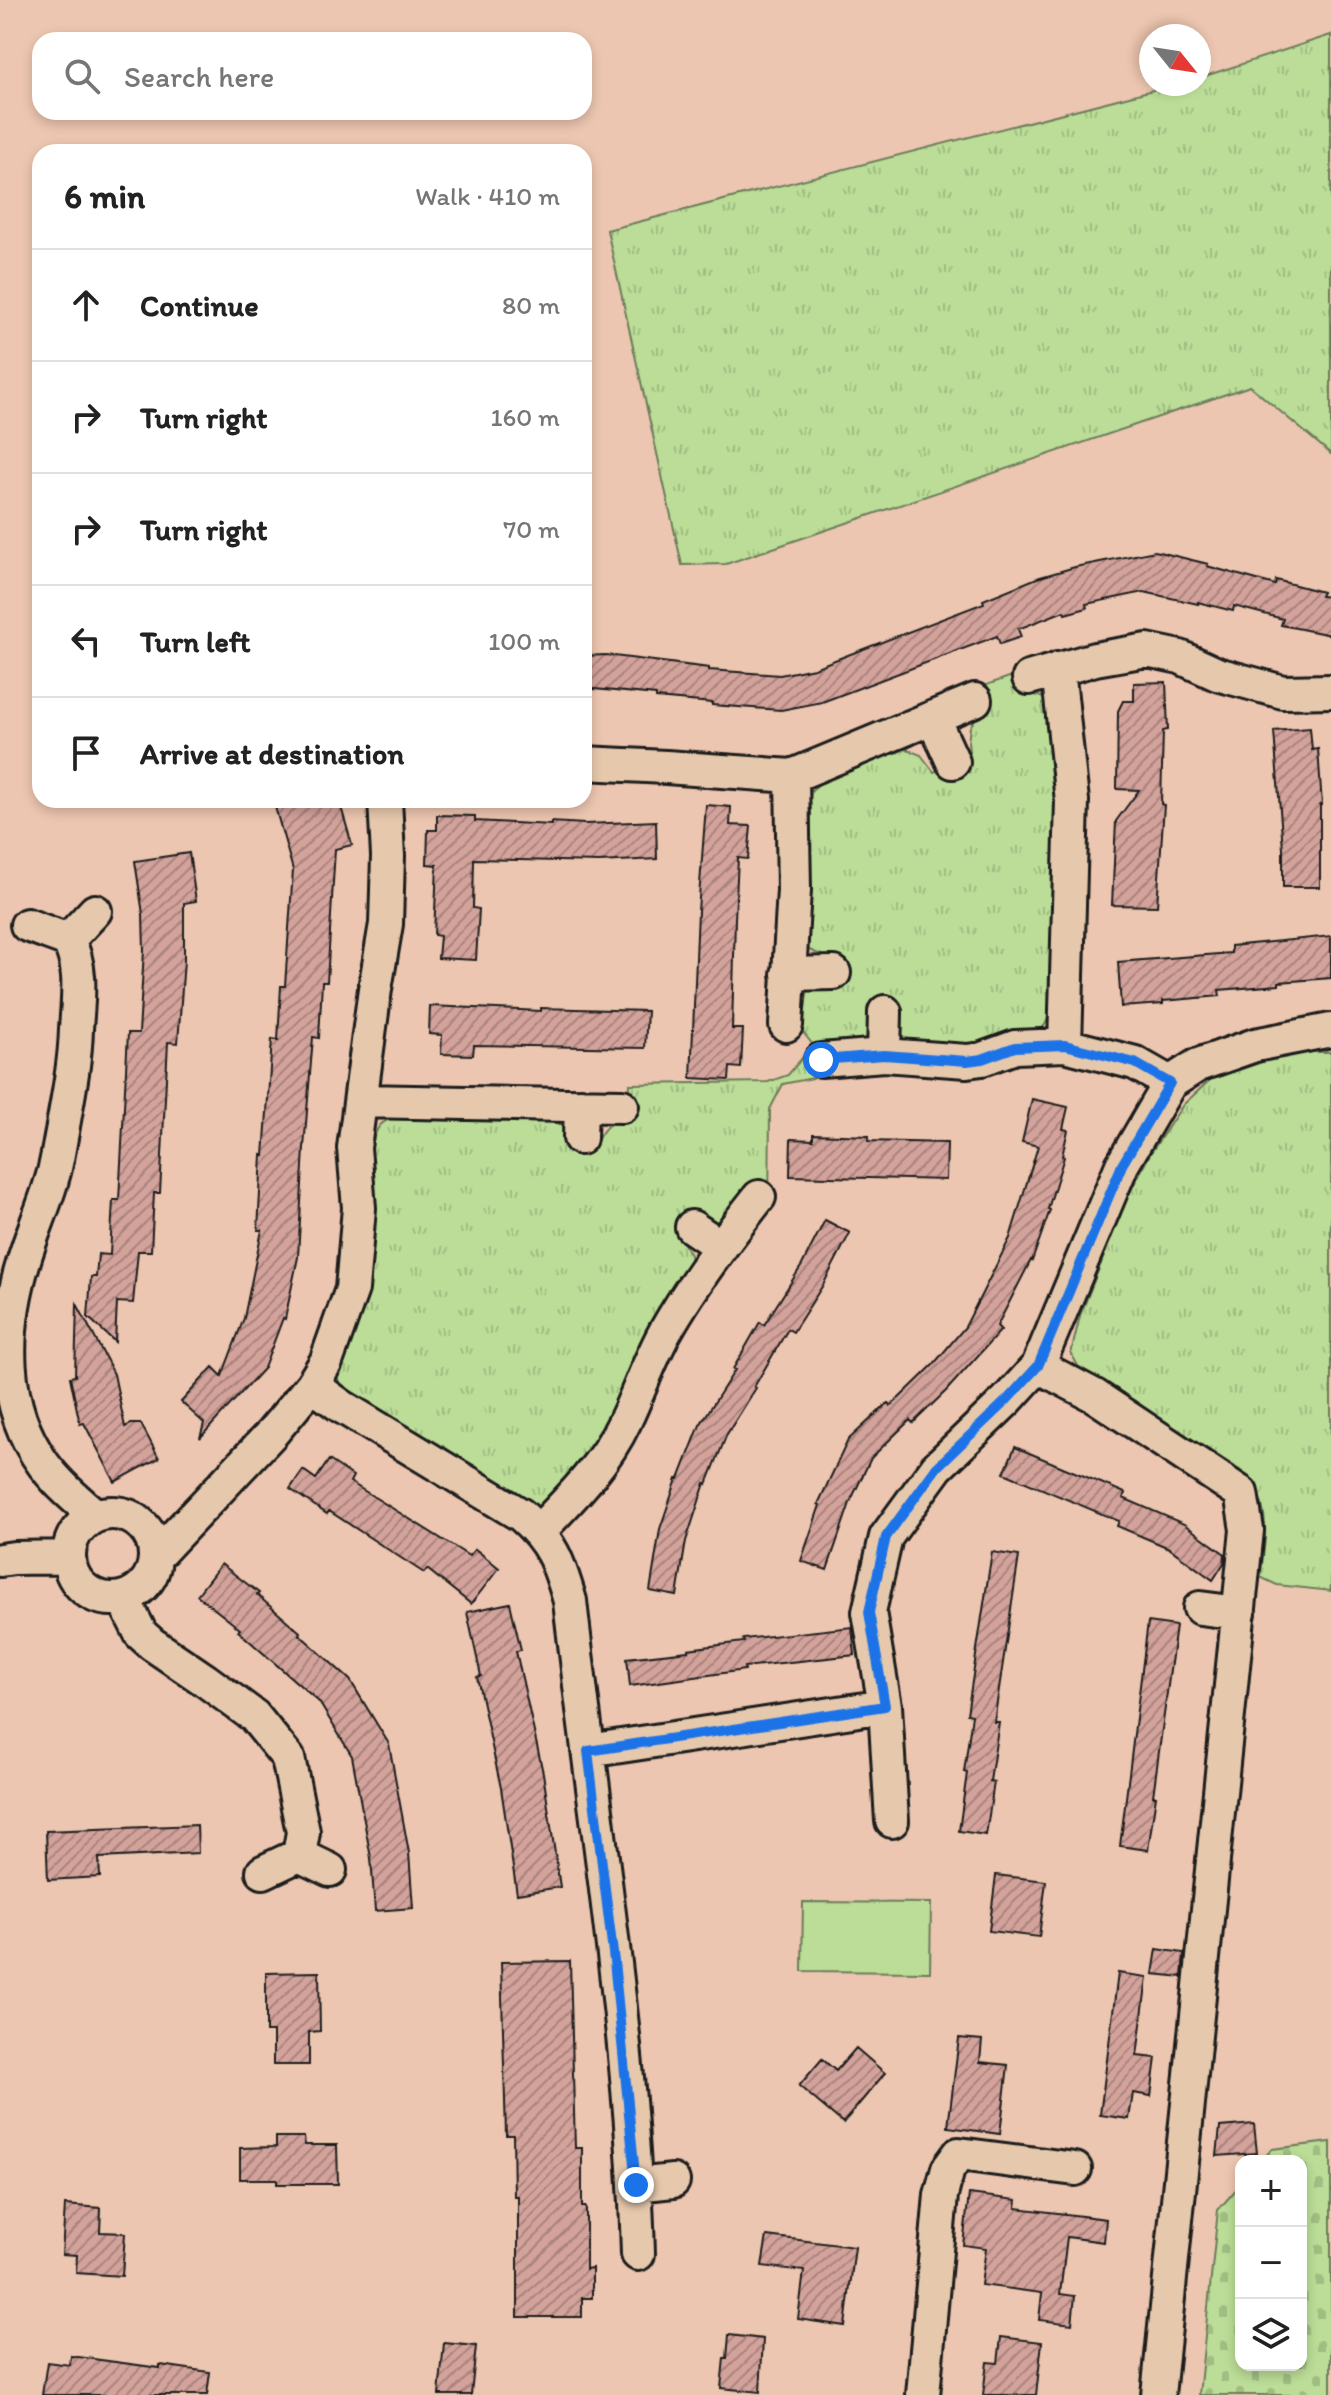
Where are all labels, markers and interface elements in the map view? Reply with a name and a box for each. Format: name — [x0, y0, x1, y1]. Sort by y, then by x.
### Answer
north arrow — [1139, 24, 1211, 96]
search box — [32, 32, 592, 120]
icon: search — [60, 54, 104, 98]
text: Search here — [124, 58, 274, 95]
text: 6 min — [64, 176, 145, 217]
text: Walk · 410 m — [415, 180, 560, 212]
icon: ahead — [64, 283, 108, 327]
text: Continue — [140, 287, 259, 324]
text: 80 m — [502, 289, 560, 321]
icon: right — [64, 395, 108, 439]
text: Turn right — [140, 399, 268, 436]
text: 160 m — [490, 401, 560, 433]
icon: right — [64, 507, 108, 551]
text: Turn right — [140, 511, 268, 548]
text: 70 m — [503, 513, 560, 545]
icon: left — [64, 619, 108, 663]
text: Turn left — [140, 623, 251, 660]
text: 100 m — [488, 625, 560, 657]
icon: arrive — [64, 731, 108, 775]
text: Arrive at destination — [140, 735, 404, 772]
route start — [803, 1042, 839, 1078]
map controls — [1235, 2155, 1307, 2371]
button: + — [1235, 2155, 1307, 2227]
route end — [618, 2167, 654, 2203]
button: − — [1235, 2227, 1307, 2299]
button: layers — [1235, 2299, 1307, 2371]

